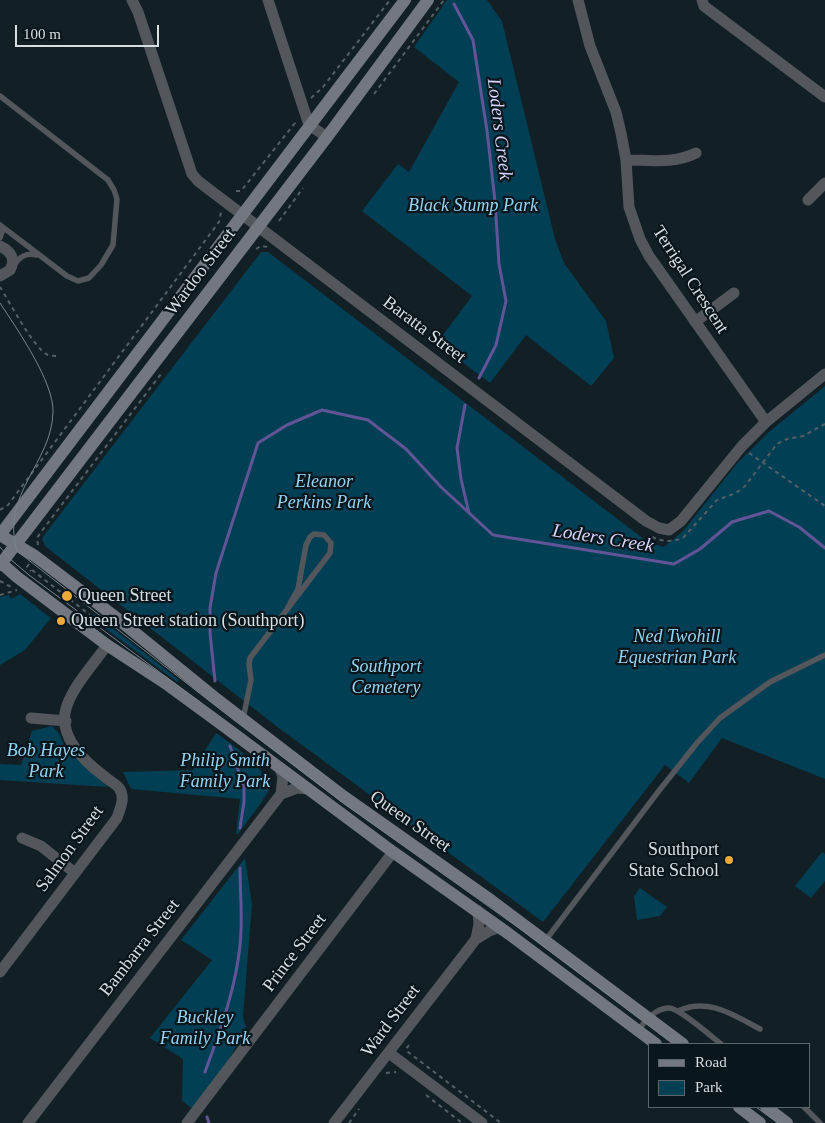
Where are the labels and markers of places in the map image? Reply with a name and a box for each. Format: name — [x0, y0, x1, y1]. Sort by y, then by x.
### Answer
place label: Queen Street — [78, 585, 171, 607]
marker: Queen Street — [60, 589, 74, 603]
place label: Queen Street station (Southport) — [71, 610, 304, 632]
marker: Queen Street station (Southport) — [55, 615, 67, 627]
place label: Southport State School — [629, 839, 719, 882]
marker: Southport State School — [723, 854, 735, 866]

